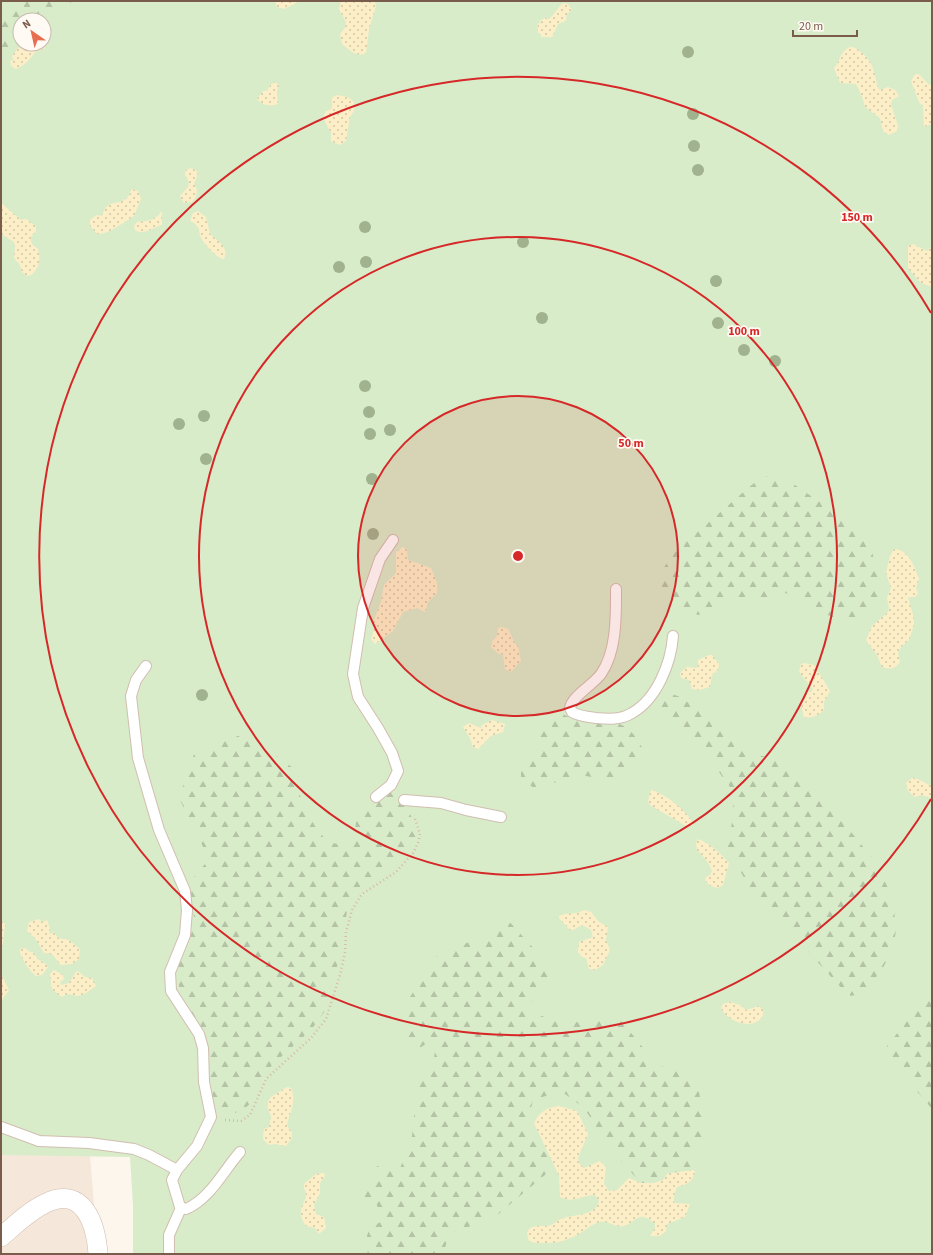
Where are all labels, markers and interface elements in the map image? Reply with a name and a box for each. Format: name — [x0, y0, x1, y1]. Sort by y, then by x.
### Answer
north arrow — [12, 12, 52, 52]
scale bar — [793, 12, 857, 38]
text: N — [19, 16, 34, 32]
text: 20 m — [799, 18, 823, 35]
text: 150 m — [841, 209, 873, 226]
text: 100 m — [728, 323, 760, 340]
text: 50 m — [618, 435, 644, 452]
centre of rings — [511, 549, 525, 563]

